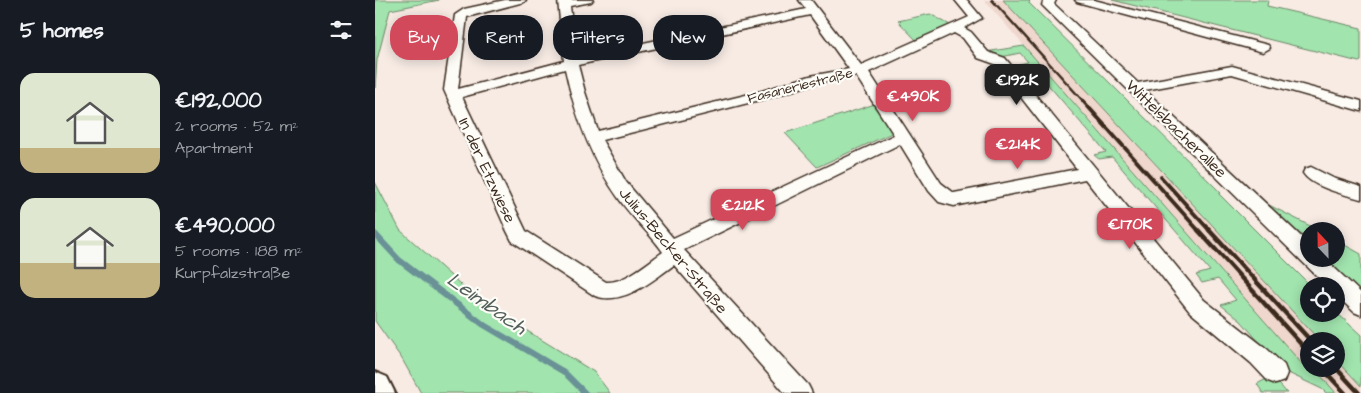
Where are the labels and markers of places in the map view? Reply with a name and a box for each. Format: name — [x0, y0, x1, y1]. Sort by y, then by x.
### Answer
pin: €192K — [982, 64, 1052, 106]
pin: €490K — [878, 80, 948, 122]
pin: €214K — [983, 128, 1053, 170]
pin: €212K — [708, 188, 778, 231]
pin: €170K — [1095, 208, 1165, 250]

